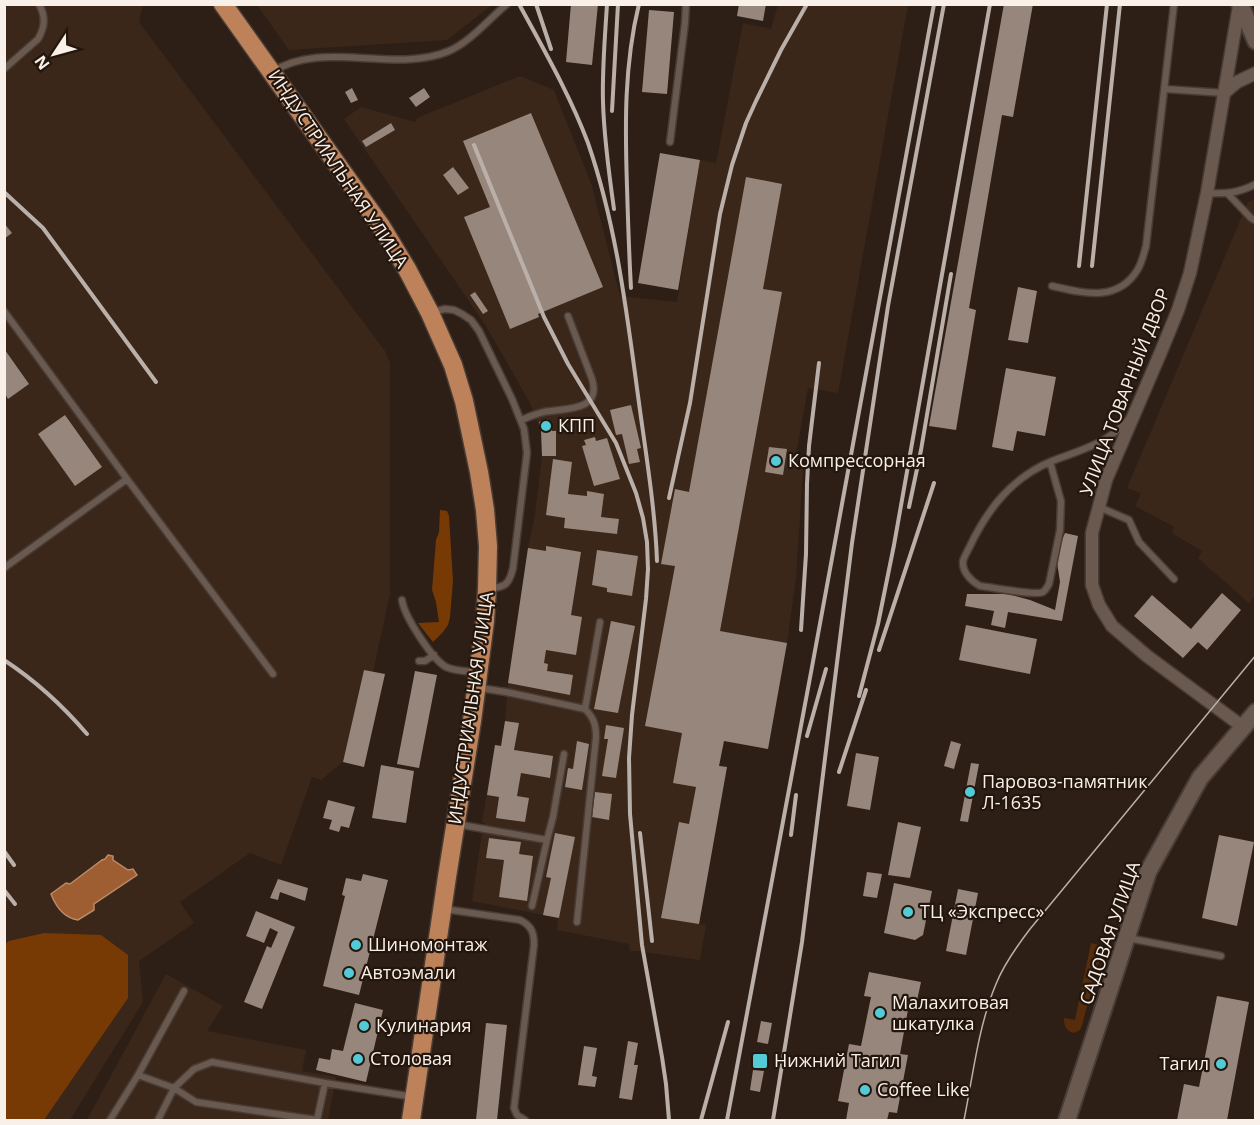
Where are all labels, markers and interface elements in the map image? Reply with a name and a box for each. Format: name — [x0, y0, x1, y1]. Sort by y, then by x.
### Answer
north arrow — [24, 24, 84, 84]
text: N — [29, 51, 55, 75]
street label: ИНДУСТРИАЛЬНАЯ УЛИЦА — [263, 65, 415, 273]
street label: УЛИЦА ТОВАРНЫЙ ДВОР — [1073, 285, 1175, 499]
place label: КПП — [558, 413, 595, 437]
marker: КПП — [539, 419, 553, 433]
place label: Компрессорная — [788, 448, 926, 472]
marker: Компрессорная — [769, 454, 783, 468]
street label: ИНДУСТРИАЛЬНАЯ УЛИЦА — [442, 590, 498, 826]
place label: Паровоз-памятник Л-1635 — [982, 769, 1148, 814]
marker: Паровоз-памятник Л-1635 — [963, 785, 977, 799]
street label: САДОВАЯ УЛИЦА — [1073, 857, 1145, 1008]
place label: ТЦ «Экспресс» — [920, 899, 1045, 923]
marker: ТЦ «Экспресс» — [901, 905, 915, 919]
place label: Шиномонтаж — [368, 932, 488, 956]
marker: Шиномонтаж — [349, 938, 363, 952]
place label: Автоэмали — [361, 960, 456, 984]
marker: Автоэмали — [342, 966, 356, 980]
place label: Малахитовая шкатулка — [892, 990, 1009, 1035]
marker: Малахитовая шкатулка — [873, 1006, 887, 1020]
place label: Кулинария — [376, 1013, 472, 1037]
marker: Кулинария — [357, 1019, 371, 1033]
place label: Столовая — [370, 1046, 452, 1070]
place label: Нижний Тагил — [774, 1048, 900, 1072]
place label: Тагил — [1160, 1051, 1209, 1075]
marker: Столовая — [351, 1052, 365, 1066]
marker: Нижний Тагил — [751, 1052, 769, 1070]
marker: Тагил — [1214, 1057, 1228, 1071]
place label: Coffee Like — [877, 1077, 970, 1101]
marker: Coffee Like — [858, 1083, 872, 1097]

